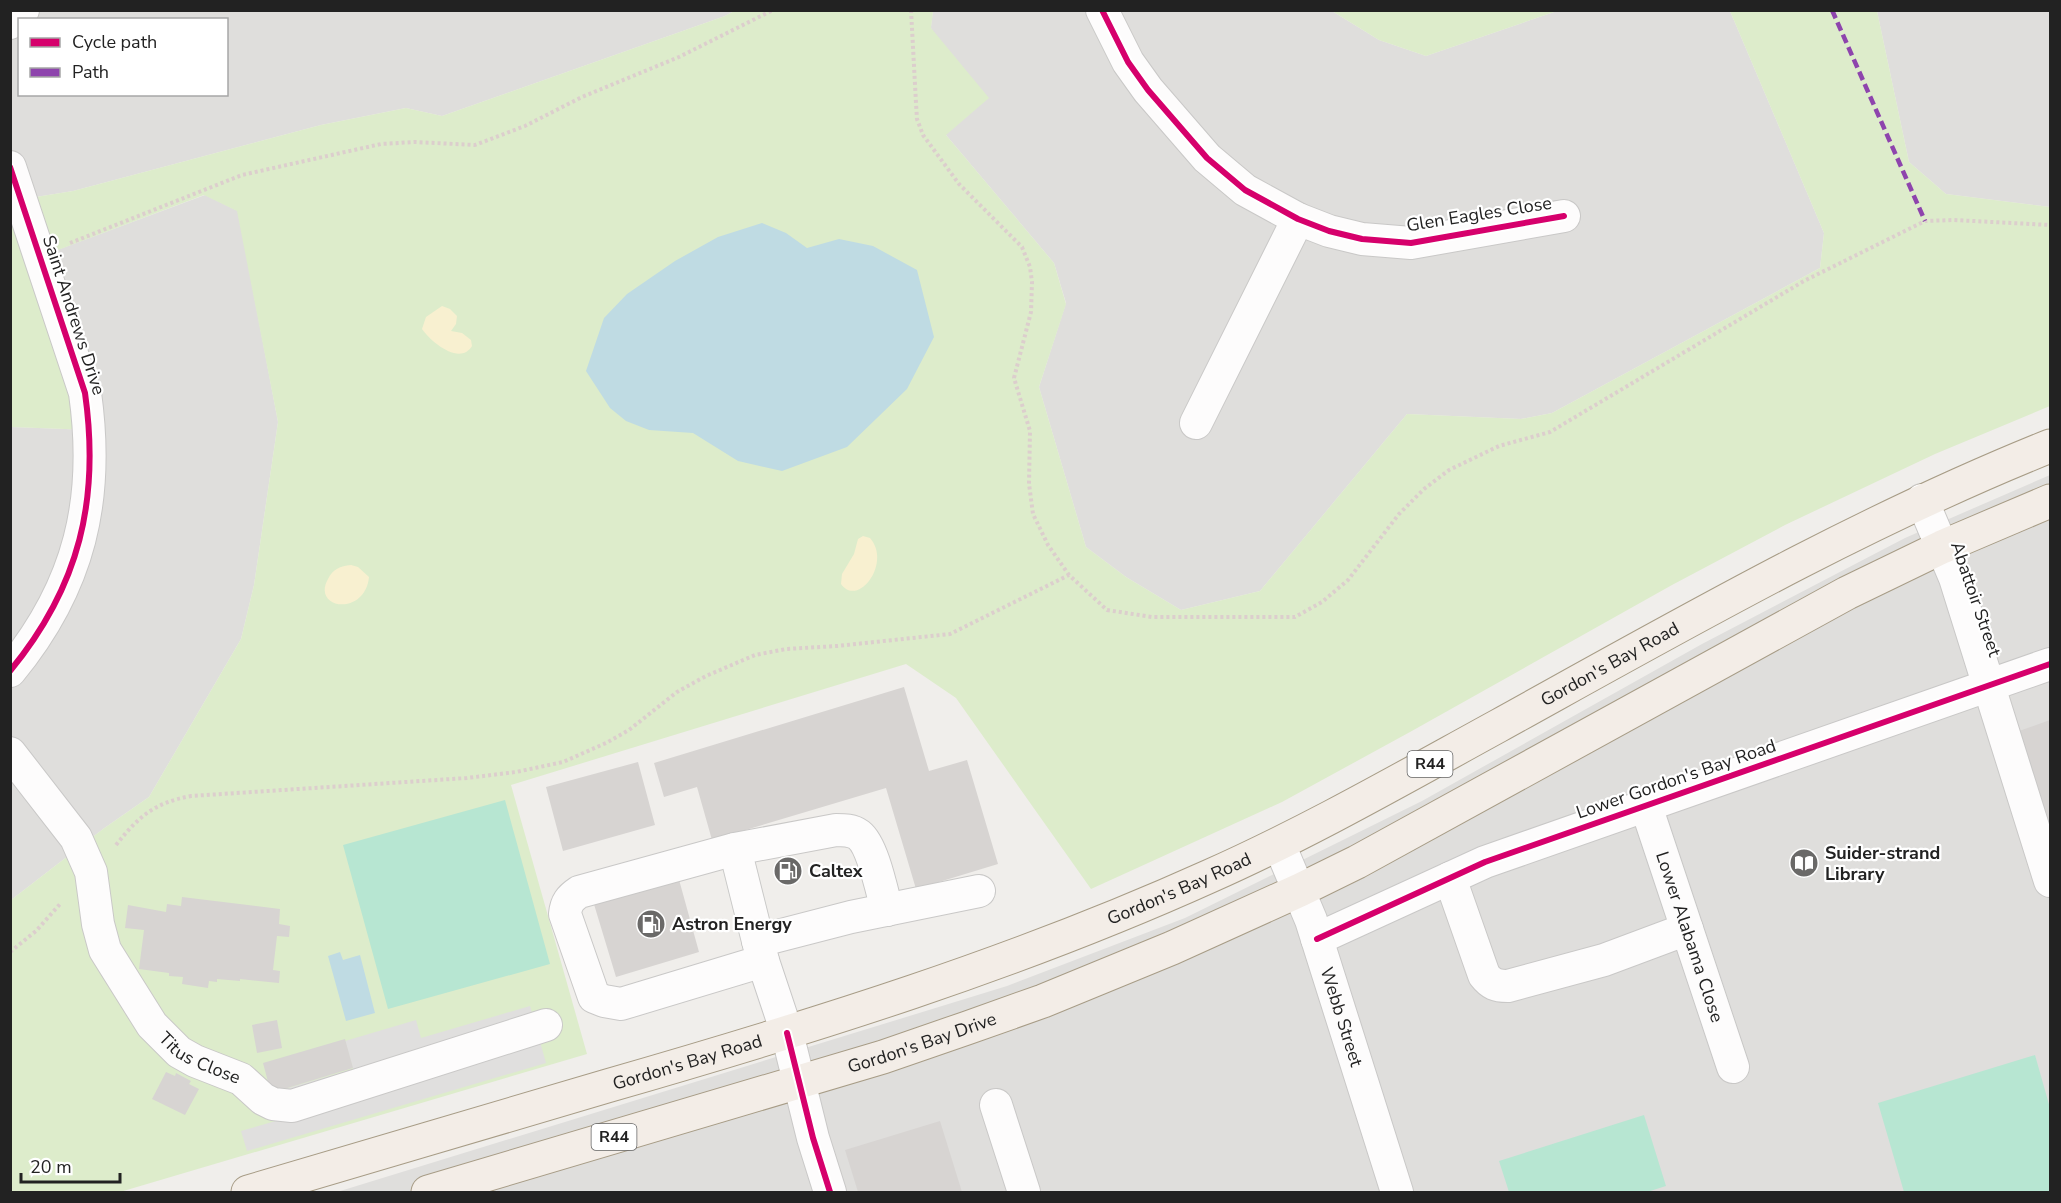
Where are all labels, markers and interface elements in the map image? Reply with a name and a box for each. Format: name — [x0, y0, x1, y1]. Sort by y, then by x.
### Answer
legend — [18, 18, 228, 96]
text: Cycle path — [72, 30, 157, 54]
text: Path — [72, 60, 109, 84]
street label: Glen Eagles Close — [1405, 191, 1553, 237]
street label: Saint Andrews Drive — [37, 232, 111, 398]
street label: Abattoir Street — [1945, 538, 2007, 660]
street label: Gordon's Bay Road — [1536, 616, 1683, 712]
street label: Lower Gordon's Bay Road — [1573, 733, 1779, 825]
road number: R44 — [1408, 751, 1452, 777]
place label: Suider-strand Library — [1825, 841, 1940, 886]
street label: Gordon's Bay Road — [1104, 847, 1255, 931]
library icon: Suider-strand Library — [1788, 847, 1820, 879]
street label: Lower Alabama Close — [1650, 848, 1729, 1025]
fuel station icon: Caltex — [772, 855, 804, 887]
place label: Caltex — [809, 859, 863, 883]
fuel station icon: Astron Energy — [635, 908, 667, 940]
place label: Astron Energy — [672, 912, 792, 936]
street label: Webb Street — [1315, 964, 1369, 1070]
street label: Gordon's Bay Drive — [845, 1007, 1000, 1079]
street label: Titus Close — [153, 1026, 244, 1090]
street label: Gordon's Bay Road — [610, 1029, 765, 1096]
road number: R44 — [592, 1124, 636, 1150]
scale bar — [21, 1146, 120, 1184]
text: 20 m — [30, 1155, 72, 1179]

